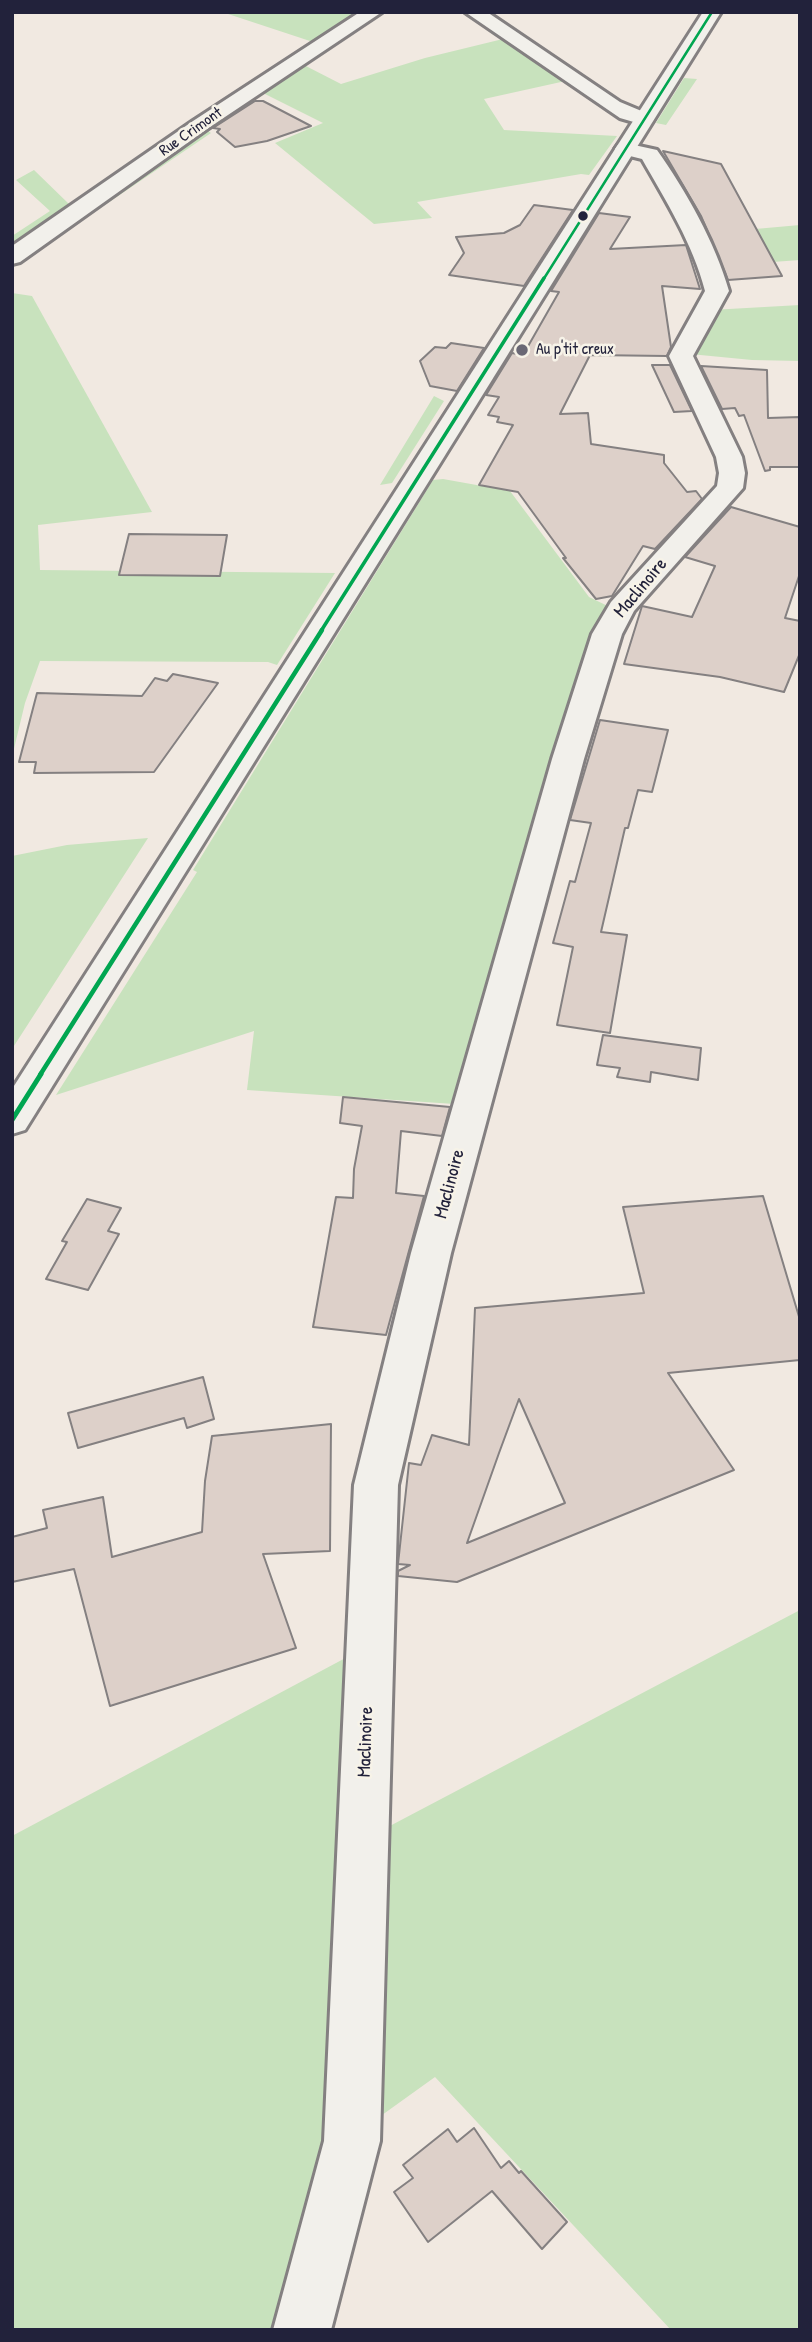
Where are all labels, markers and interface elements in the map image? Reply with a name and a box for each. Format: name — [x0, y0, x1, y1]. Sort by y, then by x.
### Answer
street label: Rue Crimont — [156, 103, 226, 161]
unlabelled marker — [576, 209, 590, 223]
place label: Au p'tit creux — [536, 340, 614, 360]
marker: Au p'tit creux — [514, 342, 530, 358]
street label: Maclinoire — [610, 554, 672, 622]
street label: Maclinoire — [430, 1147, 470, 1221]
street label: Maclinoire — [353, 1706, 379, 1778]

